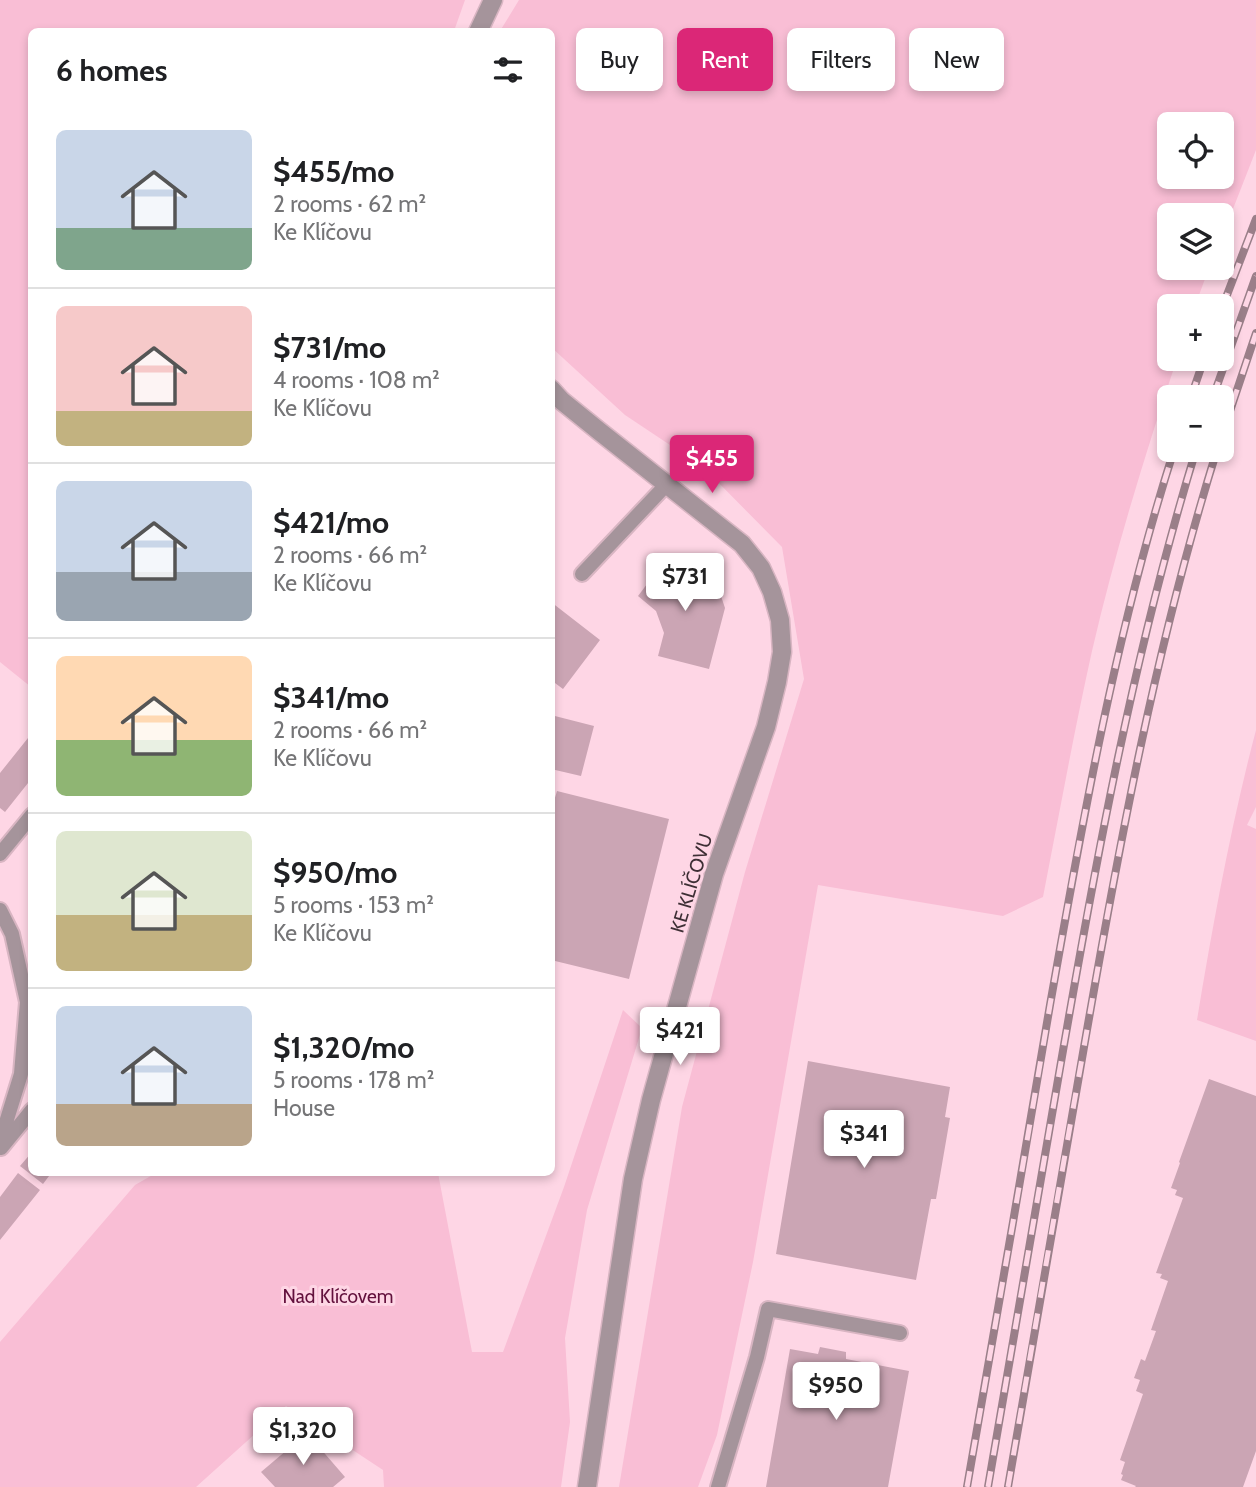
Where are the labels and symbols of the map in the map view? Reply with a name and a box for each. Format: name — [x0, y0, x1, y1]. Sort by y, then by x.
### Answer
pin: $455 — [671, 435, 753, 495]
pin: $731 — [644, 554, 726, 613]
street label: KE KLÍČOVU — [665, 831, 717, 935]
pin: $421 — [639, 1007, 721, 1067]
pin: $341 — [823, 1110, 905, 1170]
park label: Nad Klíčovem — [283, 1285, 393, 1308]
pin: $950 — [795, 1362, 877, 1422]
pin: $1,320 — [246, 1408, 360, 1467]

